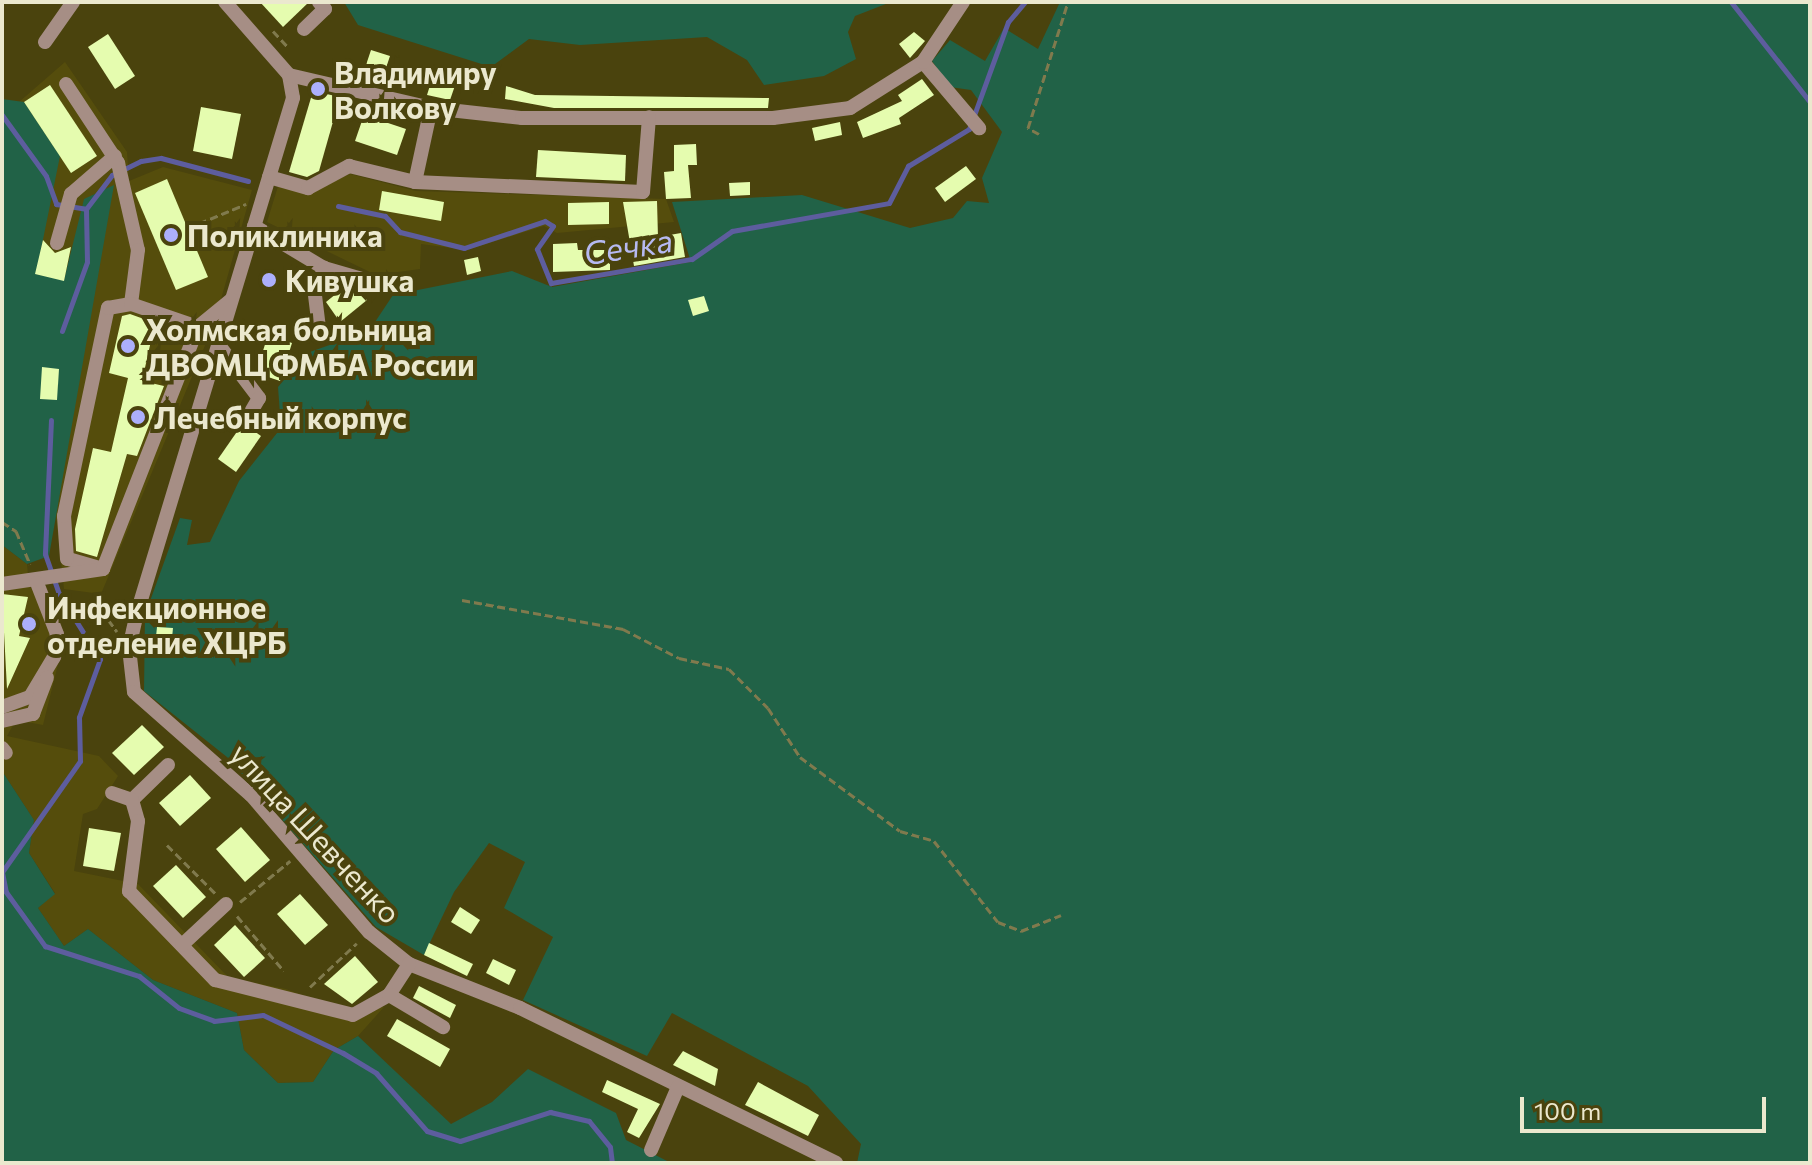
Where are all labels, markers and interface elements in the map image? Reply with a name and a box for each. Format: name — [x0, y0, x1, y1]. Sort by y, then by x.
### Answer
place label: Владимиру Волкову — [334, 54, 497, 124]
marker: Владимиру Волкову — [309, 80, 327, 98]
place label: Поликлиника — [187, 217, 383, 253]
water label: Сечка — [581, 220, 675, 272]
marker: Поликлиника — [162, 226, 180, 244]
place label: Кивушка — [285, 262, 414, 298]
marker: Кивушка — [260, 271, 278, 289]
place label: Холмская больница ДВОМЦ ФМБА России — [146, 311, 475, 382]
marker: Холмская больница ДВОМЦ ФМБА России — [117, 335, 139, 357]
place label: Лечебный корпус — [154, 399, 407, 435]
marker: Лечебный корпус — [129, 408, 147, 426]
place label: Инфекционное отделение ХЦРБ — [47, 589, 287, 660]
marker: Инфекционное отделение ХЦРБ — [18, 613, 40, 635]
street label: улица Шевченко — [223, 736, 409, 930]
scale bar — [1524, 1081, 1770, 1131]
text: 100 m — [1534, 1096, 1601, 1125]

